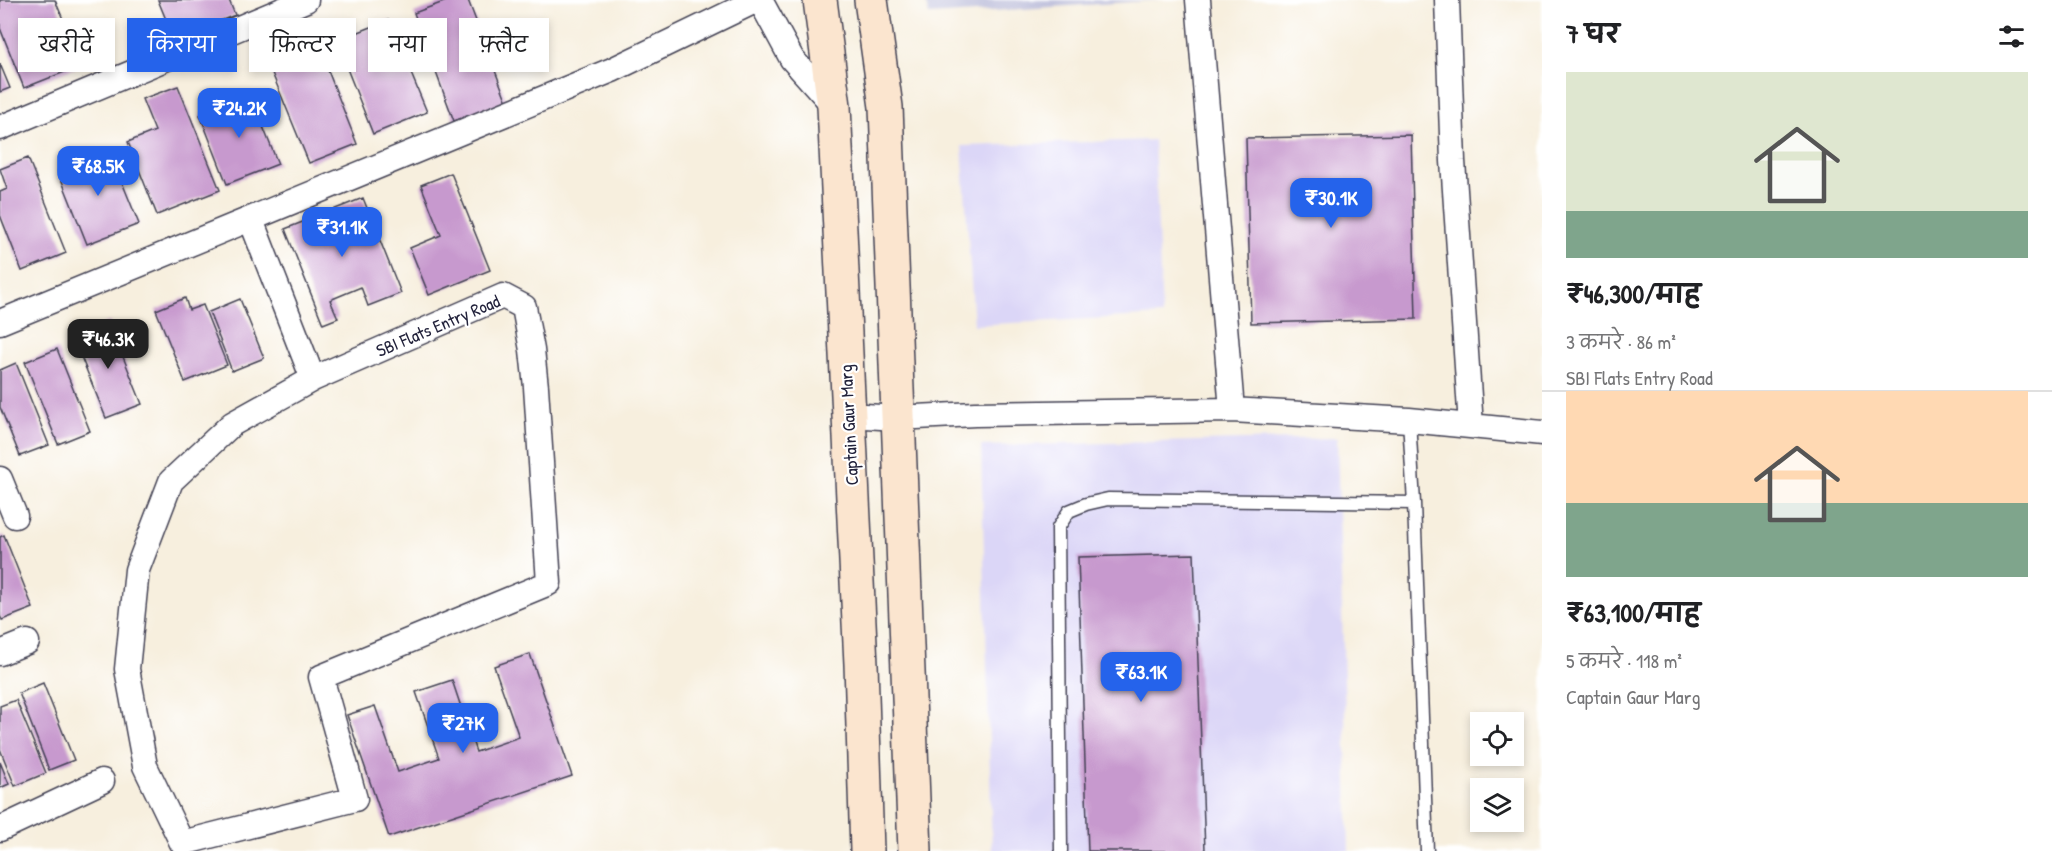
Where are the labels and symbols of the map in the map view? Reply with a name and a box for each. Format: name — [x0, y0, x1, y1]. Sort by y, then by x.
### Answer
pin: ₹24.2K — [190, 88, 288, 139]
pin: ₹68.5K — [49, 146, 147, 197]
pin: ₹30.1K — [1282, 178, 1380, 229]
pin: ₹31.1K — [293, 207, 391, 258]
street label: SBI Flats Entry Road — [372, 288, 503, 363]
pin: ₹46.3K — [59, 319, 157, 370]
street label: Captain Gaur Marg — [833, 364, 864, 486]
pin: ₹63.1K — [1092, 652, 1190, 703]
pin: ₹27K — [427, 703, 499, 754]

